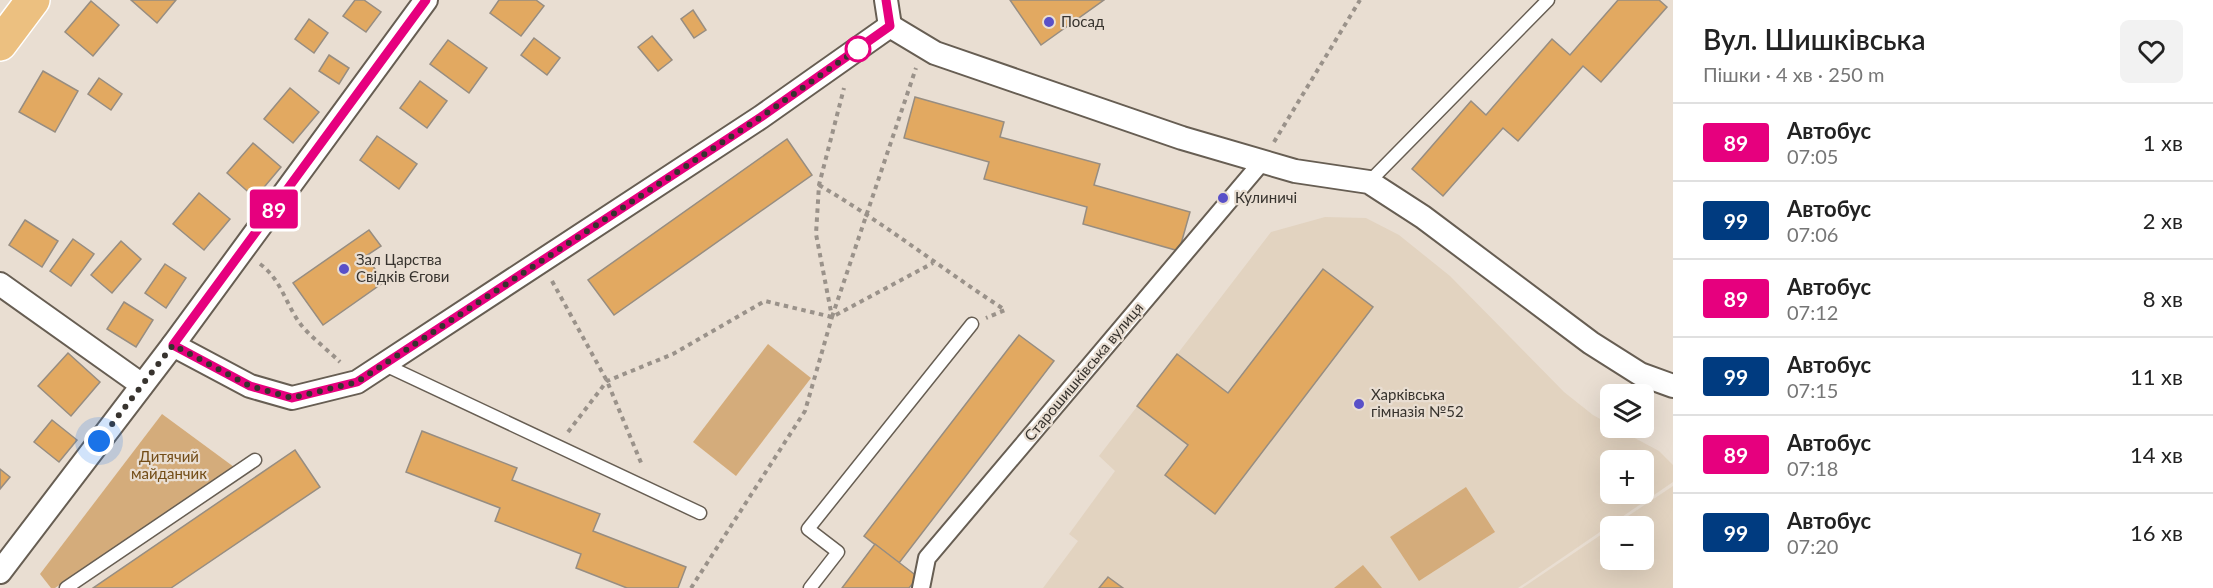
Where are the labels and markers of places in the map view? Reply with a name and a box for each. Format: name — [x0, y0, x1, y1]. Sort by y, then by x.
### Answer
place label: Посад — [1061, 12, 1104, 30]
marker: Посад — [1042, 15, 1056, 29]
unlabelled marker — [845, 36, 871, 62]
place label: Кулиничі — [1235, 188, 1297, 206]
marker: Кулиничі — [1216, 191, 1230, 205]
place label: Зал Царства Свідків Єгови — [356, 250, 449, 285]
marker: Зал Царства Свідків Єгови — [337, 262, 351, 276]
place label: Харківська гімназія №52 — [1371, 385, 1464, 420]
marker: Харківська гімназія №52 — [1352, 397, 1366, 411]

